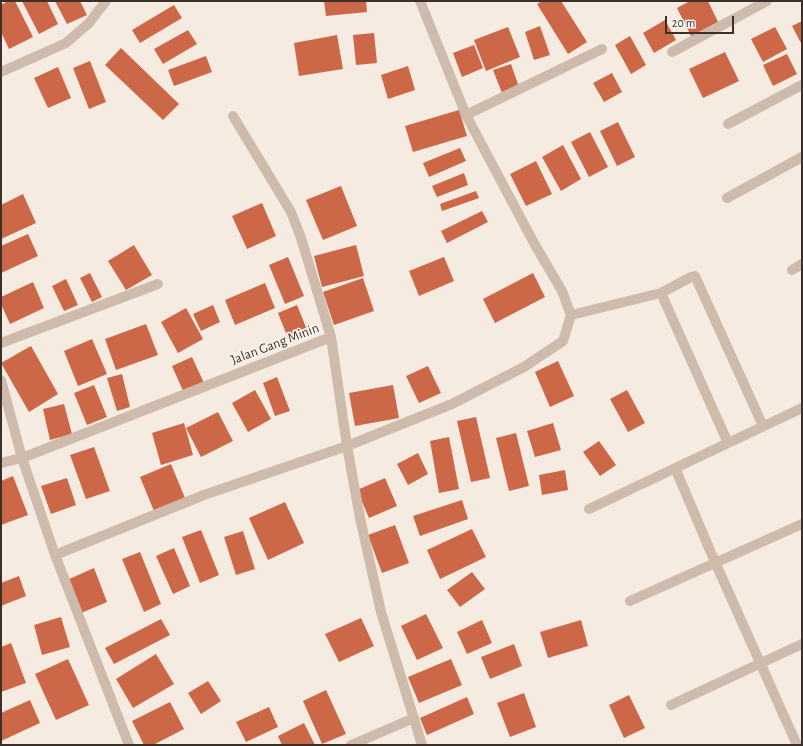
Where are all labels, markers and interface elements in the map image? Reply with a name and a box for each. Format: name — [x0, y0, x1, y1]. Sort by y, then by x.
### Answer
scale bar — [667, 8, 736, 34]
text: 20 m — [672, 17, 695, 29]
street label: Jalan Gang Minin — [229, 319, 321, 369]

